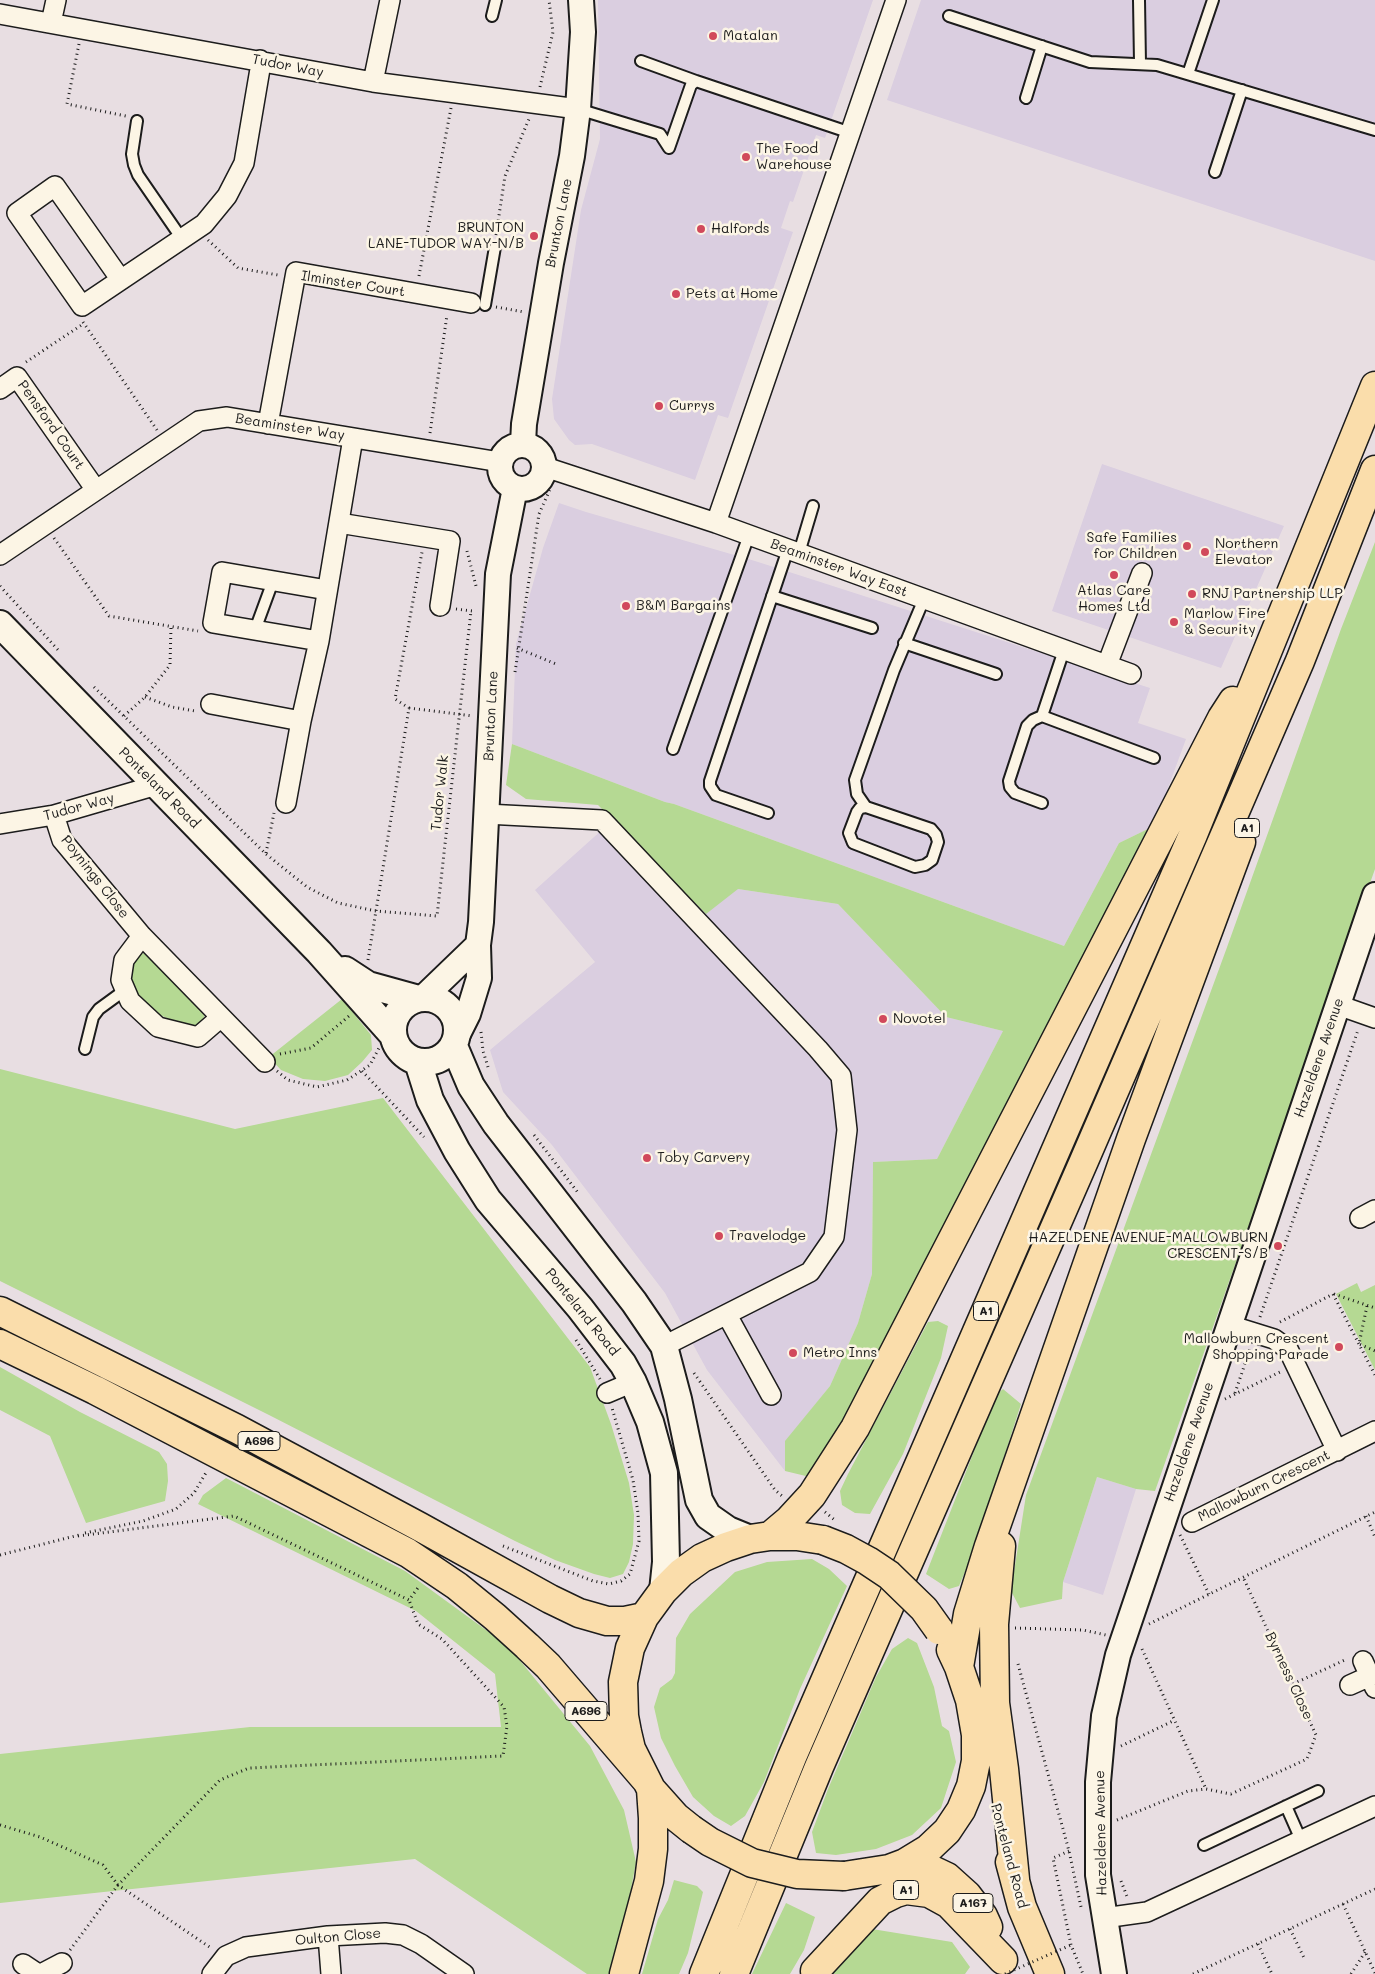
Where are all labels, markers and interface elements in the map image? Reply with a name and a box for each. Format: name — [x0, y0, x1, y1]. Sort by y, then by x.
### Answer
place label: Matalan — [723, 28, 778, 44]
marker: Matalan — [707, 30, 719, 42]
street label: Tudor Way — [251, 51, 325, 81]
place label: The Food Warehouse — [756, 141, 832, 174]
marker: The Food Warehouse — [740, 151, 752, 163]
street label: Brunton Lane — [542, 177, 576, 269]
place label: BRUNTON LANE-TUDOR WAY-N/B — [368, 220, 524, 252]
place label: Halfords — [711, 221, 770, 237]
marker: Halfords — [695, 223, 707, 235]
marker: BRUNTON LANE-TUDOR WAY-N/B — [528, 230, 540, 242]
street label: Ilminster Court — [300, 267, 406, 301]
place label: Pets at Home — [686, 286, 778, 302]
marker: Pets at Home — [670, 288, 682, 300]
street label: Pensford Court — [14, 377, 88, 473]
place label: Currys — [669, 398, 715, 414]
marker: Currys — [653, 400, 665, 412]
street label: Beaminster Way — [234, 410, 346, 444]
place label: Safe Families for Children — [1087, 530, 1177, 562]
street label: Beaminster Way East — [768, 535, 910, 601]
place label: Northern Elevator — [1215, 536, 1278, 568]
marker: Safe Families for Children — [1181, 540, 1193, 552]
marker: Northern Elevator — [1199, 546, 1211, 558]
marker: Atlas Care Homes Ltd — [1108, 569, 1120, 581]
place label: Atlas Care Homes Ltd — [1077, 583, 1151, 616]
place label: RNJ Partnership LLP — [1202, 586, 1343, 602]
marker: RNJ Partnership LLP — [1186, 588, 1198, 600]
place label: B&M Bargains — [636, 598, 731, 614]
marker: B&M Bargains — [620, 600, 632, 612]
place label: Marlow Fire & Security — [1184, 606, 1266, 638]
marker: Marlow Fire & Security — [1168, 616, 1180, 628]
street label: Brunton Lane — [480, 670, 502, 762]
street label: Ponteland Road — [115, 744, 203, 832]
street label: Tudor Walk — [428, 754, 452, 832]
street label: Tudor Way — [42, 790, 116, 824]
road number: A1 — [1234, 818, 1260, 838]
street label: Poynings Close — [57, 832, 133, 922]
street label: Hazeldene Avenue — [1291, 996, 1347, 1120]
place label: Novotel — [893, 1011, 946, 1027]
marker: Novotel — [877, 1013, 889, 1025]
place label: Toby Carvery — [657, 1150, 750, 1166]
marker: Toby Carvery — [641, 1152, 653, 1164]
place label: Travelodge — [729, 1228, 806, 1244]
marker: Travelodge — [713, 1230, 725, 1242]
place label: HAZELDENE AVENUE-MALLOWBURN CRESCENT-S/B — [1029, 1230, 1268, 1262]
marker: HAZELDENE AVENUE-MALLOWBURN CRESCENT-S/B — [1272, 1240, 1284, 1252]
street label: Ponteland Road — [542, 1265, 622, 1359]
road number: A1 — [974, 1302, 998, 1320]
place label: Mallowburn Crescent Shopping Parade — [1184, 1331, 1329, 1364]
marker: Mallowburn Crescent Shopping Parade — [1333, 1341, 1345, 1353]
place label: Metro Inns — [803, 1345, 877, 1361]
marker: Metro Inns — [787, 1347, 799, 1359]
street label: Hazeldene Avenue — [1161, 1380, 1217, 1504]
road number: A696 — [238, 1432, 280, 1450]
street label: Mallowburn Crescent — [1195, 1447, 1333, 1525]
street label: Byrness Close — [1261, 1629, 1317, 1723]
road number: A696 — [565, 1702, 607, 1720]
street label: Hazeldene Avenue — [1092, 1770, 1110, 1896]
street label: Ponteland Road — [987, 1802, 1031, 1910]
road number: A1 — [894, 1880, 918, 1900]
road number: A167 — [953, 1894, 993, 1912]
street label: Oulton Close — [294, 1925, 382, 1949]

